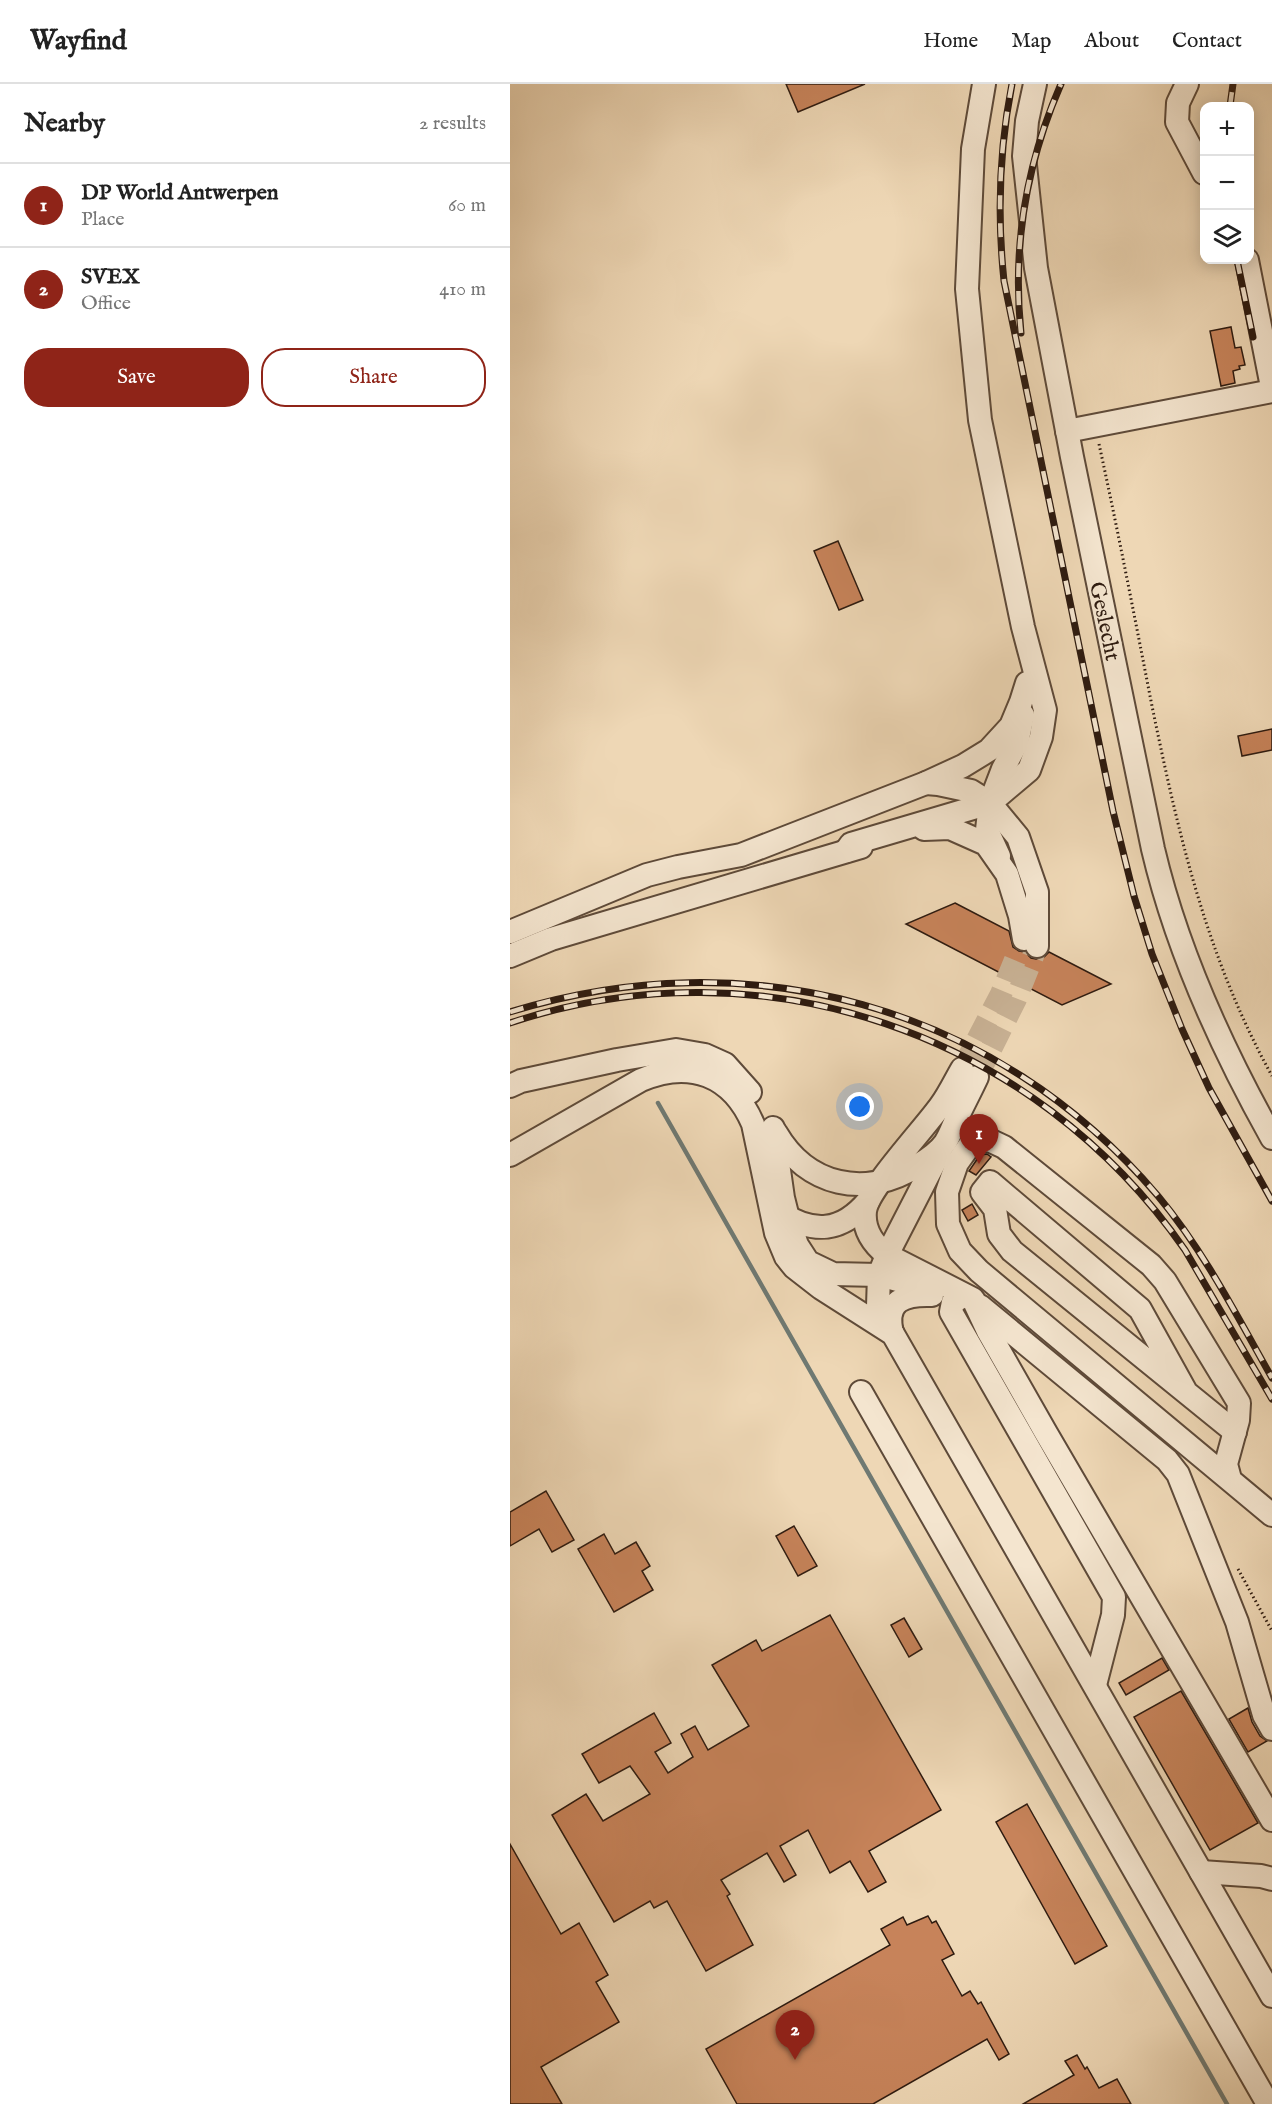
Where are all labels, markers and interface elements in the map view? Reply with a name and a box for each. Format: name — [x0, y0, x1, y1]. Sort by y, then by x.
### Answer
text: Wayfind — [30, 24, 127, 59]
text: Home — [923, 28, 978, 55]
text: Map — [1011, 28, 1051, 55]
text: About — [1084, 28, 1139, 55]
text: Contact — [1172, 28, 1242, 55]
map controls — [1200, 102, 1254, 264]
button: + — [1200, 102, 1254, 156]
text: Nearby — [24, 107, 105, 140]
text: 2 results — [419, 111, 486, 136]
button: − — [1200, 156, 1254, 210]
text: DP World Antwerpen — [81, 179, 278, 207]
text: 1 — [40, 193, 47, 218]
text: 60 m — [448, 193, 486, 218]
text: Place — [81, 207, 124, 232]
button: layers — [1200, 210, 1254, 264]
text: SVEX — [81, 263, 140, 291]
text: 2 — [39, 277, 48, 302]
text: 410 m — [439, 277, 486, 302]
text: Office — [81, 291, 131, 316]
button: Save — [24, 348, 249, 407]
button: Share — [261, 348, 486, 407]
street label: Geslecht — [1082, 579, 1126, 664]
your location — [845, 1092, 874, 1121]
pin: 1 — [960, 1114, 998, 1164]
pin: 2 — [776, 2010, 814, 2060]

